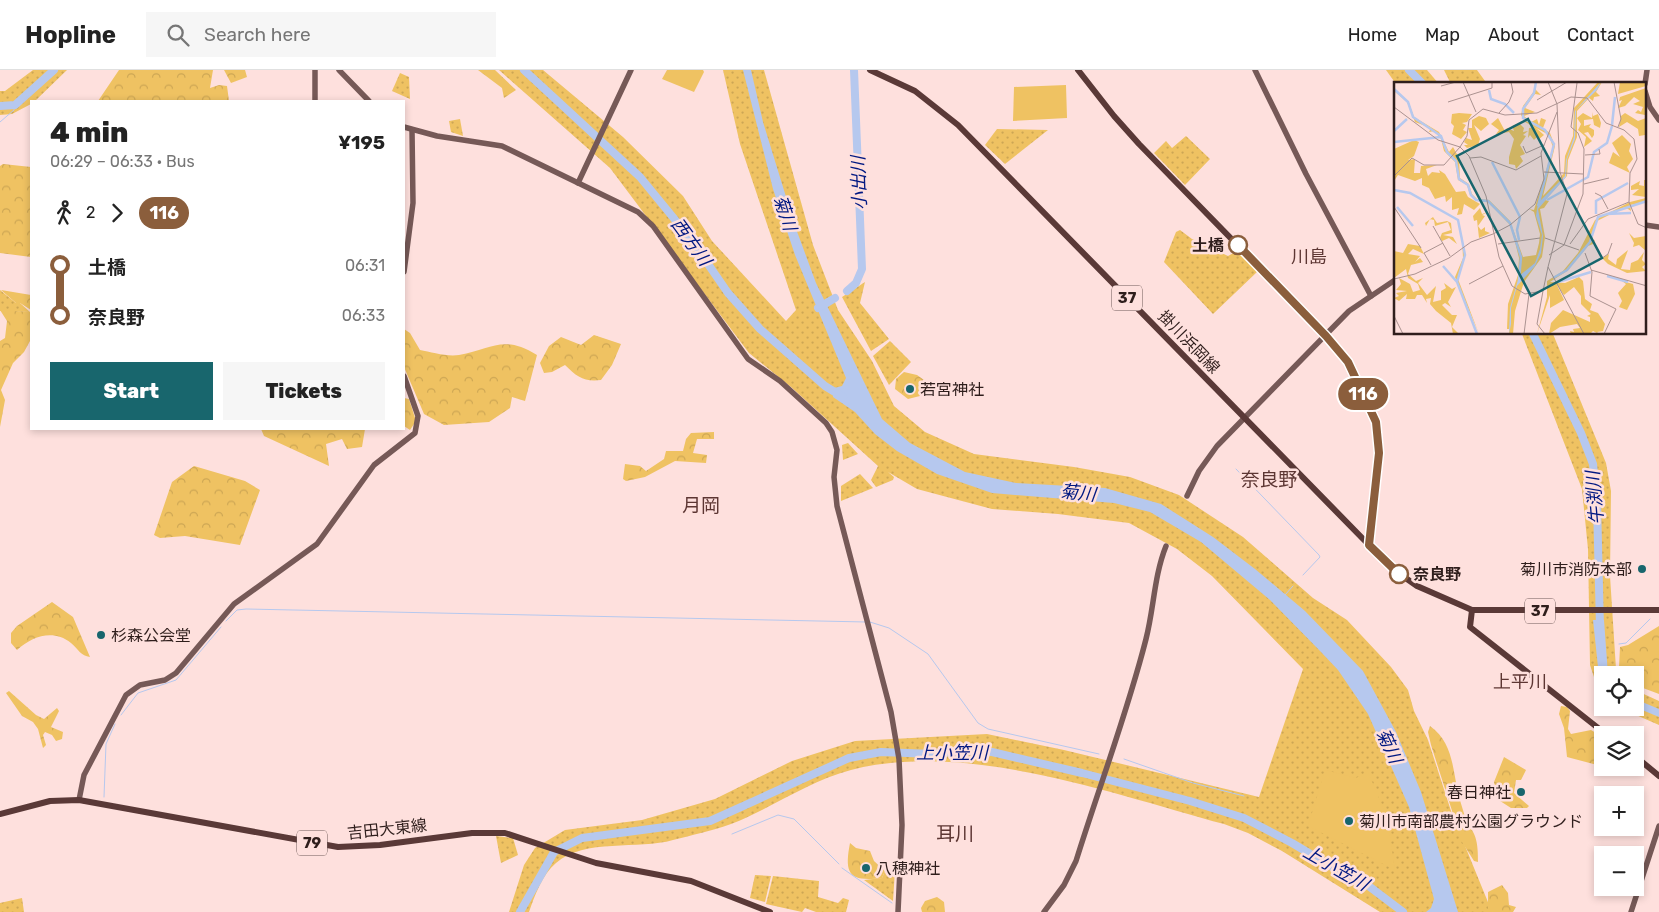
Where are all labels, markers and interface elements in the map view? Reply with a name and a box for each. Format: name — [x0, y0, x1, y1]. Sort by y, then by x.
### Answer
search box — [146, 12, 496, 57]
text: Hopline — [25, 21, 116, 49]
icon: search — [164, 21, 192, 49]
text: Search here — [204, 23, 311, 46]
text: Home — [1348, 24, 1397, 46]
text: Map — [1425, 24, 1460, 46]
text: About — [1488, 24, 1539, 46]
text: Contact — [1567, 24, 1634, 46]
inset map — [1394, 82, 1646, 335]
text: 4 min — [50, 116, 128, 149]
text: ¥195 — [338, 131, 385, 154]
text: 06:29 – 06:33 · Bus — [50, 152, 195, 171]
water label: 小出川 — [847, 154, 871, 210]
water label: 菊川 — [769, 192, 802, 235]
icon: walk — [50, 199, 78, 227]
icon: forward — [103, 199, 131, 227]
text: 116 — [149, 202, 179, 224]
text: 2 — [86, 203, 95, 222]
water label: 西方川 — [666, 214, 717, 272]
marker: 土橋 — [1228, 235, 1248, 255]
place label: 土橋 — [1192, 236, 1224, 255]
district label: 川島 — [1291, 246, 1327, 268]
text: 土橋 — [88, 256, 126, 279]
text: 06:31 — [345, 256, 385, 275]
road number: 37 — [1112, 286, 1142, 310]
text: 奈良野 — [88, 306, 145, 329]
text: 06:33 — [342, 306, 385, 325]
street label: 掛川浜岡線 — [1154, 307, 1224, 377]
button: Start — [50, 362, 213, 420]
button: Tickets — [223, 362, 385, 420]
line badge: 116 — [1334, 378, 1392, 410]
place label: 若宮神社 — [920, 380, 984, 399]
marker: 若宮神社 — [904, 383, 916, 395]
text: 116 — [1348, 383, 1378, 405]
district label: 奈良野 — [1240, 468, 1298, 491]
water label: 牛渕川 — [1582, 468, 1608, 526]
water label: 菊川 — [1059, 480, 1099, 506]
district label: 月岡 — [682, 494, 720, 517]
place label: 菊川市消防本部 — [1520, 560, 1632, 579]
marker: 菊川市消防本部 — [1636, 563, 1648, 575]
marker: 奈良野 — [1389, 564, 1409, 584]
place label: 奈良野 — [1413, 565, 1461, 584]
road number: 37 — [1525, 598, 1555, 624]
place label: 杉森公会堂 — [111, 626, 191, 645]
marker: 杉森公会堂 — [95, 629, 107, 641]
map controls — [1594, 666, 1644, 896]
button: locate — [1594, 666, 1644, 716]
district label: 上平川 — [1493, 671, 1547, 693]
water label: 菊川 — [1371, 725, 1407, 769]
button: layers — [1594, 726, 1644, 776]
water label: 上小笠川 — [916, 742, 990, 764]
place label: 春日神社 — [1447, 783, 1511, 802]
marker: 春日神社 — [1515, 786, 1527, 798]
button: + — [1594, 786, 1644, 836]
place label: 菊川市南部農村公園グラウンド — [1359, 812, 1583, 831]
street label: 吉田大東線 — [346, 815, 428, 843]
marker: 菊川市南部農村公園グラウンド — [1343, 815, 1355, 827]
district label: 耳川 — [936, 822, 974, 845]
road number: 79 — [297, 830, 327, 856]
water label: 上小笠川 — [1299, 840, 1374, 897]
button: − — [1594, 846, 1644, 896]
place label: 八穂神社 — [876, 859, 940, 878]
marker: 八穂神社 — [860, 862, 872, 874]

